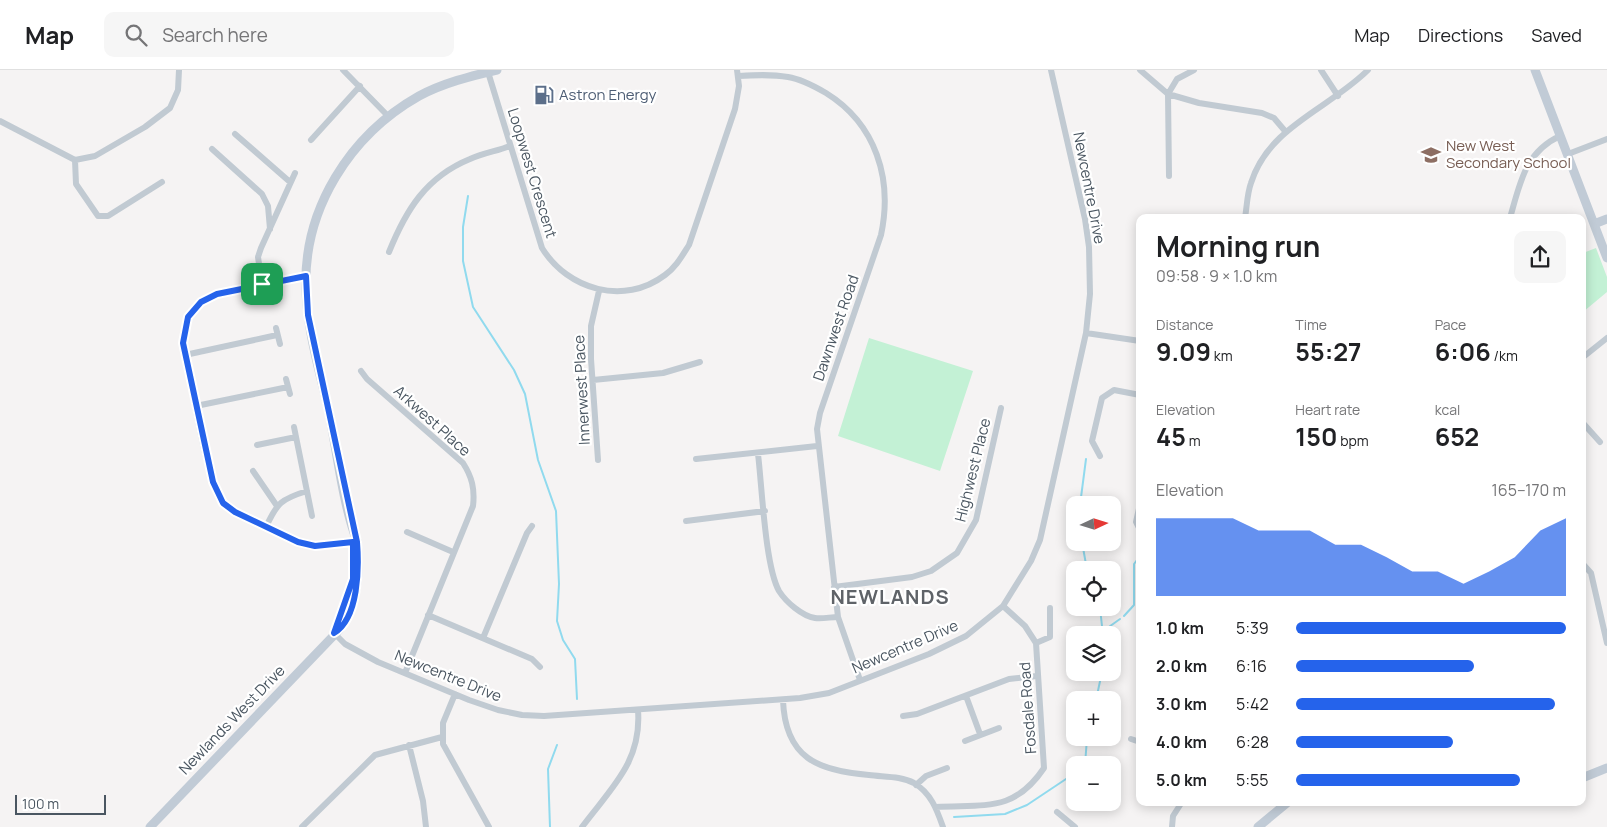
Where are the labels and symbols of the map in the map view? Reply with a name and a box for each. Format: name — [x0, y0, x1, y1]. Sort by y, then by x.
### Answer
fuel station icon: Astron Energy — [533, 84, 555, 106]
place label: Astron Energy — [559, 84, 657, 105]
street label: Loopwest Crescent — [503, 105, 562, 240]
street label: Newcentre Drive — [1068, 130, 1111, 246]
place label: New West Secondary School — [1446, 135, 1571, 173]
school or university icon: New West Secondary School — [1420, 144, 1442, 166]
pin — [241, 263, 283, 305]
street label: Dawnwest Road — [808, 272, 864, 384]
street label: Innerwest Place — [568, 334, 595, 446]
street label: Arkwest Place — [389, 380, 476, 461]
street label: Highwest Place — [949, 416, 996, 524]
north arrow — [1066, 496, 1121, 551]
district label: NEWLANDS — [830, 583, 950, 610]
street label: Newcentre Drive — [848, 615, 961, 678]
street label: Newcentre Drive — [392, 645, 505, 707]
street label: Newlands West Drive — [174, 660, 290, 779]
street label: Fosdale Road — [1014, 661, 1041, 755]
scale bar — [15, 792, 106, 815]

